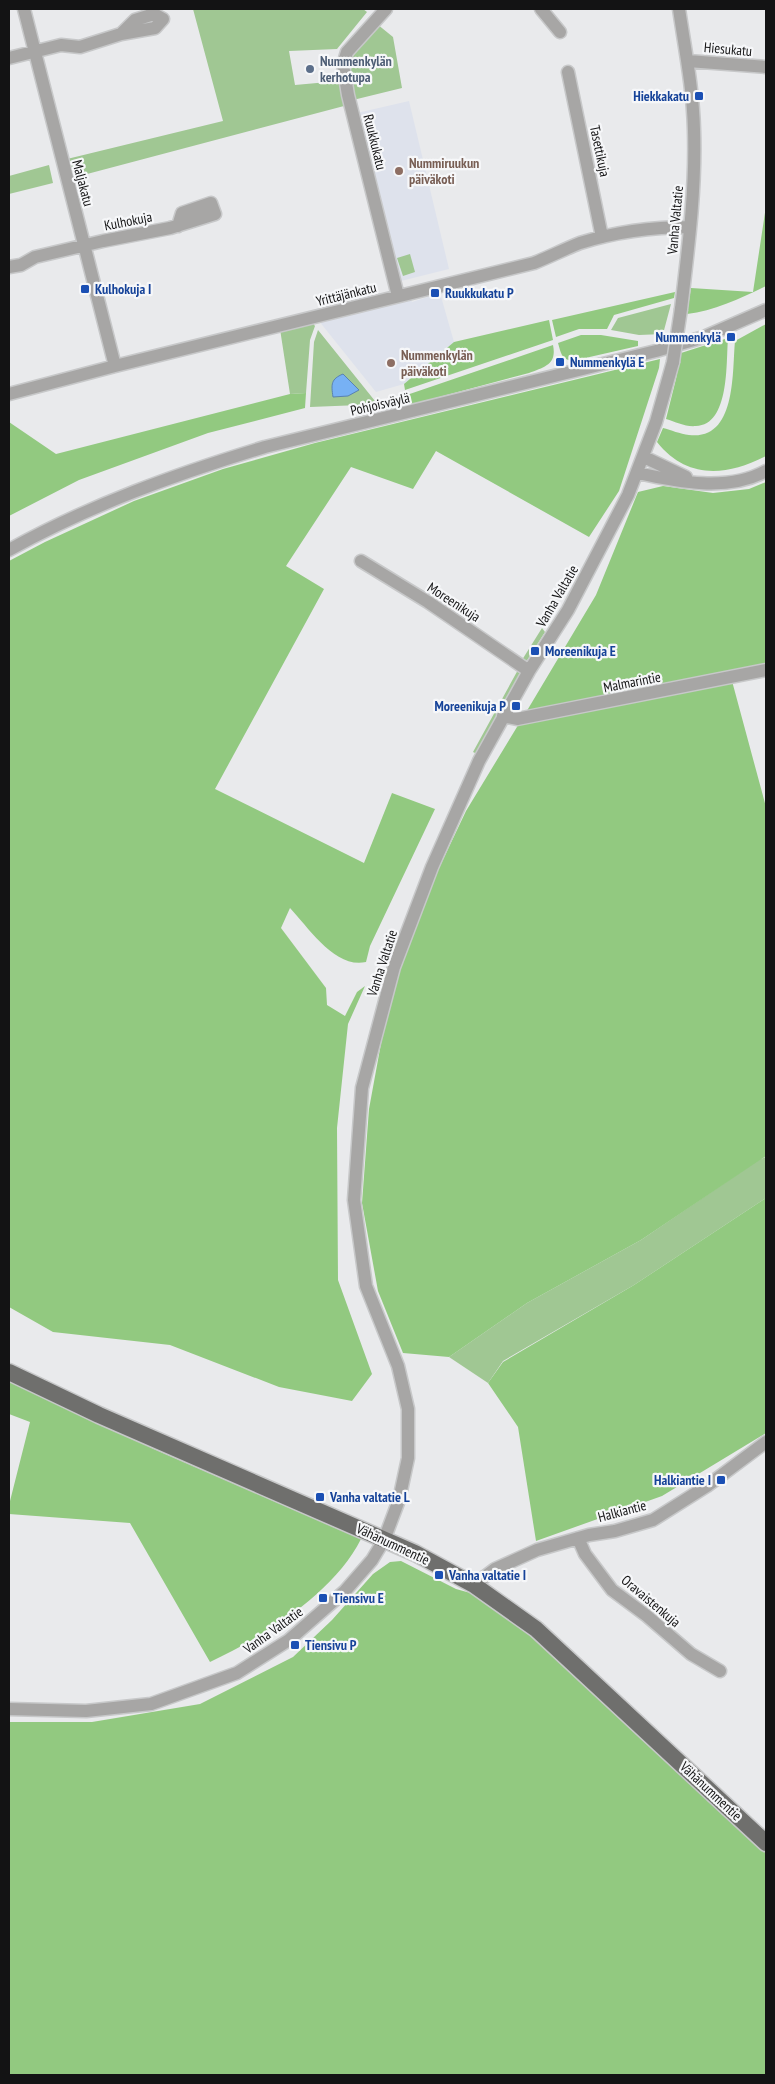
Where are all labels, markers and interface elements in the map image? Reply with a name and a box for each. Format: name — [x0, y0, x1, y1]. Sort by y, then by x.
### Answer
street label: Hiesukatu — [703, 38, 753, 60]
place label: Nummenkylän kerhotupa — [320, 52, 392, 86]
marker: Nummenkylän kerhotupa — [304, 63, 316, 75]
place label: Hiekkakatu — [633, 87, 689, 105]
marker: Hiekkakatu — [693, 90, 705, 102]
street label: Ruukkukatu — [359, 112, 391, 172]
street label: Tasettikuja — [586, 124, 614, 178]
place label: Nummiruukun päiväkoti — [409, 154, 479, 188]
street label: Maljakatu — [68, 158, 98, 208]
marker: Nummiruukun päiväkoti — [393, 165, 405, 177]
street label: Vanha Valtatie — [663, 185, 687, 256]
street label: Kulhokuja — [103, 208, 153, 234]
street label: Yrittäjänkatu — [314, 278, 378, 310]
place label: Kulhokuja I — [95, 280, 151, 298]
marker: Kulhokuja I — [79, 283, 91, 295]
place label: Ruukkukatu P — [445, 284, 514, 302]
marker: Ruukkukatu P — [429, 287, 441, 299]
place label: Nummenkylä — [656, 328, 721, 346]
marker: Nummenkylä — [725, 331, 737, 343]
place label: Nummenkylän päiväkoti — [401, 346, 473, 380]
place label: Nummenkylä E — [570, 353, 644, 371]
marker: Nummenkylä E — [554, 356, 566, 368]
marker: Nummenkylän päiväkoti — [385, 357, 397, 369]
street label: Pohjoisväylä — [349, 388, 411, 420]
street label: Vanha Valtatie — [531, 561, 582, 631]
street label: Moreenikuja — [424, 578, 484, 626]
place label: Moreenikuja E — [545, 642, 616, 660]
marker: Moreenikuja E — [529, 645, 541, 657]
street label: Malmarintie — [602, 668, 662, 696]
place label: Moreenikuja P — [434, 697, 506, 715]
marker: Moreenikuja P — [510, 700, 522, 712]
street label: Vanha Valtatie — [362, 927, 401, 1000]
place label: Halkiantie I — [654, 1471, 711, 1489]
marker: Halkiantie I — [715, 1474, 727, 1486]
place label: Vanha valtatie L — [329, 1488, 410, 1506]
marker: Vanha valtatie L — [314, 1491, 326, 1503]
street label: Halkiantie — [596, 1496, 648, 1526]
street label: Vähänummentie — [353, 1519, 433, 1569]
place label: Vanha valtatie I — [448, 1566, 526, 1584]
marker: Vanha valtatie I — [433, 1569, 445, 1581]
street label: Oravaistenkuja — [618, 1571, 684, 1631]
place label: Tiensivu E — [333, 1589, 384, 1607]
marker: Tiensivu E — [317, 1592, 329, 1604]
street label: Vanha Valtatie — [239, 1602, 306, 1658]
place label: Tiensivu P — [305, 1636, 357, 1654]
marker: Tiensivu P — [289, 1639, 301, 1651]
street label: Vähänummentie — [675, 1757, 746, 1824]

